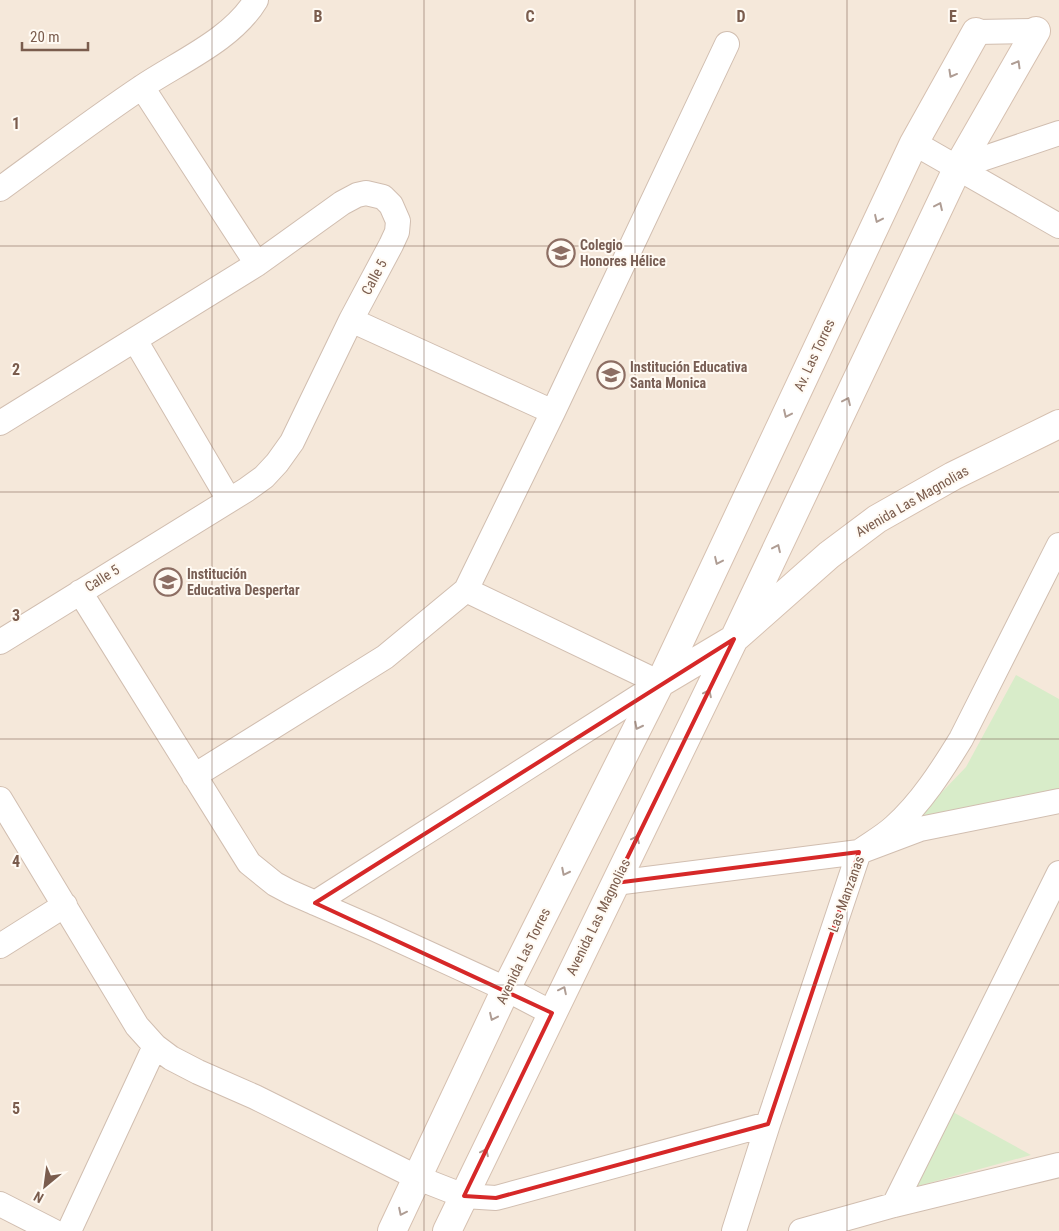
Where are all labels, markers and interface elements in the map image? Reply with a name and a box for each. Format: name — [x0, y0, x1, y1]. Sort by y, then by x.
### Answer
text: B — [314, 7, 323, 26]
text: C — [525, 7, 535, 26]
text: D — [736, 7, 746, 26]
text: E — [949, 7, 957, 26]
scale bar — [22, 20, 89, 52]
text: 20 m — [30, 28, 60, 46]
one-way arrow — [1011, 61, 1021, 70]
one-way arrow — [948, 69, 958, 78]
text: 1 — [12, 114, 20, 133]
one-way arrow — [933, 203, 943, 212]
one-way arrow — [874, 214, 885, 223]
place label: Colegio Honores Hélice — [580, 237, 666, 269]
school or university icon: Colegio Honores Hélice — [546, 238, 576, 268]
street label: Calle 5 — [358, 257, 390, 297]
street label: Av. Las Torres — [790, 316, 838, 394]
place label: Institución Educativa Santa Monica — [630, 359, 748, 391]
text: 2 — [12, 360, 20, 379]
school or university icon: Institución Educativa Santa Monica — [596, 360, 626, 390]
one-way arrow — [841, 397, 851, 406]
one-way arrow — [783, 408, 793, 417]
street label: Avenida Las Magnolias — [853, 462, 971, 540]
one-way arrow — [771, 544, 782, 553]
one-way arrow — [713, 556, 724, 565]
street label: Calle 5 — [82, 561, 122, 595]
place label: Institución Educativa Despertar — [187, 566, 300, 598]
school or university icon: Institución Educativa Despertar — [153, 567, 183, 597]
text: 3 — [12, 606, 20, 625]
one-way arrow — [702, 689, 712, 698]
one-way arrow — [634, 721, 644, 730]
one-way arrow — [630, 835, 641, 844]
text: 4 — [12, 852, 20, 871]
street label: Las Manzanas — [825, 854, 867, 934]
street label: Avenida Las Magnolias — [563, 856, 633, 978]
one-way arrow — [561, 866, 571, 875]
street label: Avenida Las Torres — [493, 905, 553, 1007]
one-way arrow — [557, 986, 567, 995]
one-way arrow — [489, 1012, 499, 1021]
text: 5 — [12, 1099, 20, 1118]
one-way arrow — [479, 1148, 489, 1157]
north arrow — [20, 1161, 70, 1211]
text: N — [31, 1188, 46, 1206]
one-way arrow — [398, 1207, 408, 1216]

